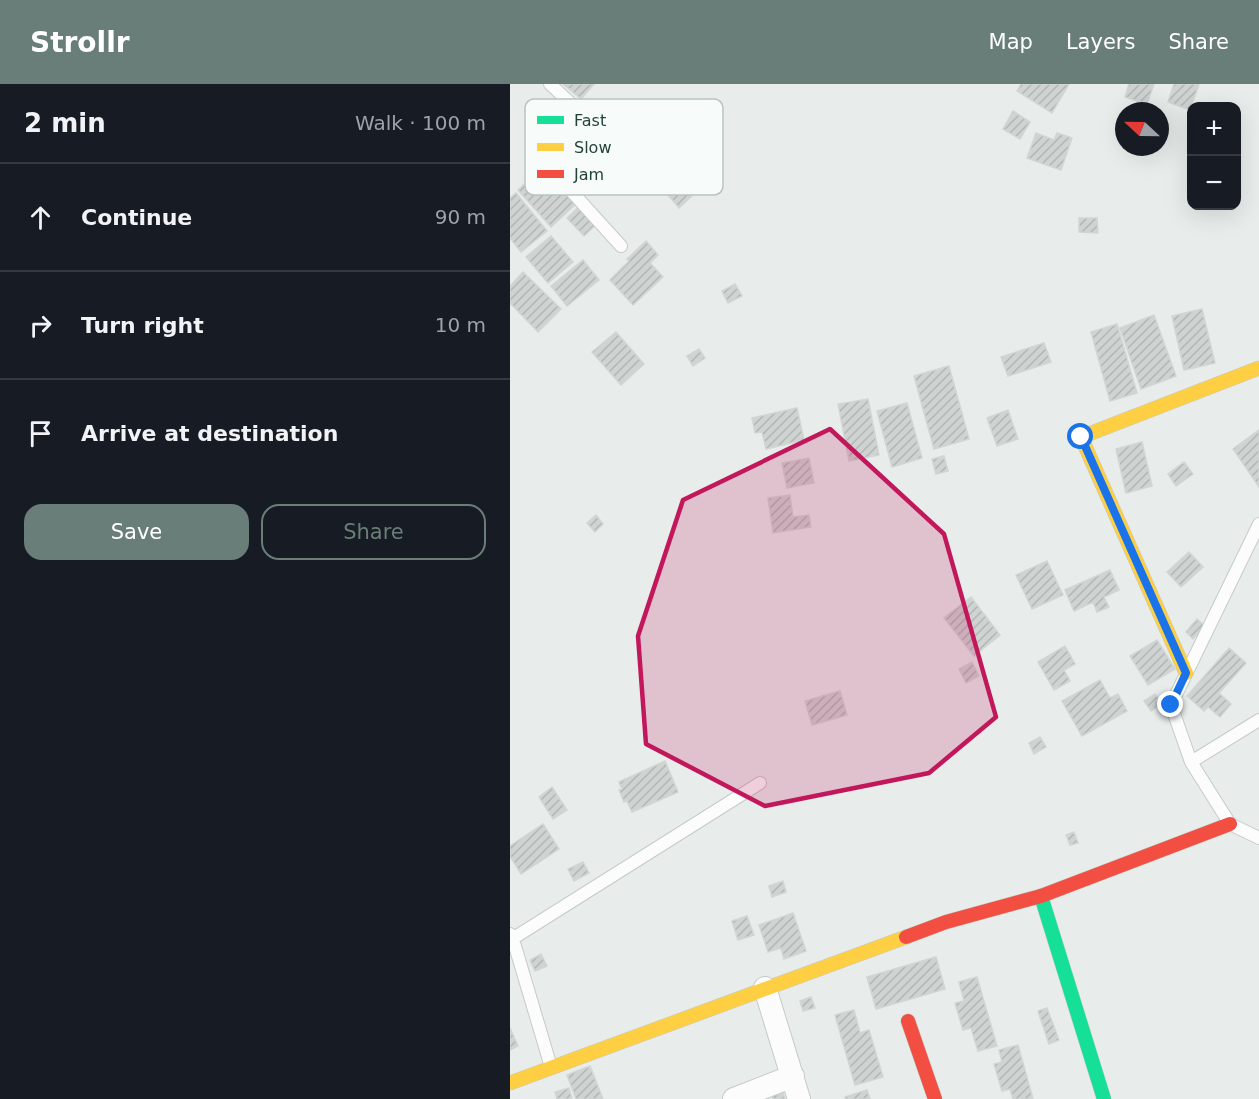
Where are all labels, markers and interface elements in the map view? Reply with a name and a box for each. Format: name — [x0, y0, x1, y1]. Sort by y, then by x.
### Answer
text: Strollr — [30, 26, 130, 59]
text: Map — [989, 30, 1033, 54]
text: Layers — [1066, 30, 1135, 54]
text: Share — [1168, 30, 1229, 54]
legend — [525, 99, 723, 195]
north arrow — [1115, 102, 1169, 156]
map controls — [1187, 102, 1241, 210]
button: + — [1187, 102, 1241, 156]
text: 2 min — [24, 108, 106, 138]
text: Walk · 100 m — [355, 111, 486, 135]
text: Fast — [574, 111, 606, 130]
text: Slow — [574, 138, 611, 157]
button: − — [1187, 156, 1241, 210]
text: Jam — [573, 165, 604, 184]
icon: ahead — [24, 201, 57, 234]
text: Continue — [81, 205, 192, 230]
text: 90 m — [435, 205, 486, 229]
icon: right — [24, 309, 57, 342]
text: Turn right — [81, 313, 204, 338]
text: 10 m — [435, 313, 486, 337]
icon: arrive — [24, 417, 57, 450]
text: Arrive at destination — [81, 421, 338, 446]
route start — [1067, 423, 1093, 449]
button: Save — [24, 504, 249, 560]
button: Share — [261, 504, 486, 560]
route end — [1157, 691, 1183, 717]

